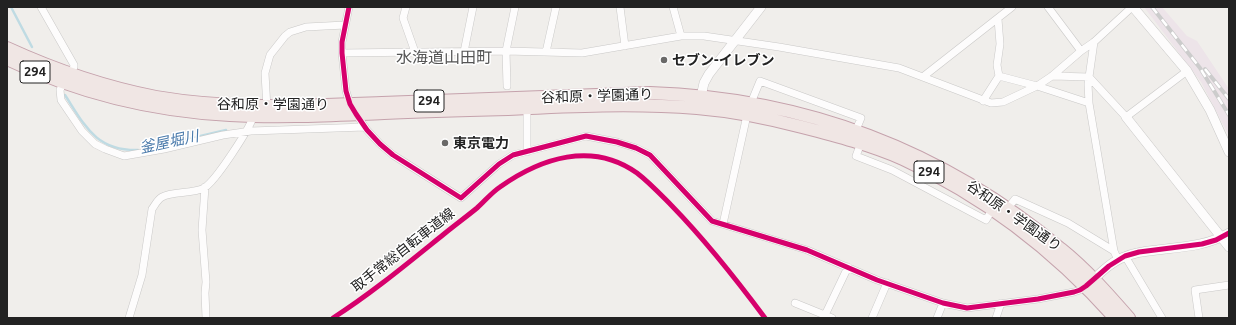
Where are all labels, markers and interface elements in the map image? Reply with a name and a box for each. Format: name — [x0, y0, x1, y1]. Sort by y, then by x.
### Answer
district label: 水海道山田町 — [396, 48, 492, 68]
place label: セブン-イレブン — [672, 52, 775, 68]
marker: セブン-イレブン — [659, 55, 669, 65]
road number: 294 — [20, 61, 50, 83]
street label: 谷和原・学園通り — [541, 86, 653, 106]
road number: 294 — [414, 90, 444, 112]
street label: 谷和原・学園通り — [217, 96, 329, 112]
water label: 釜屋堀川 — [138, 127, 200, 157]
place label: 東京電力 — [453, 135, 509, 151]
marker: 東京電力 — [440, 138, 450, 148]
road number: 294 — [914, 161, 944, 183]
street label: 谷和原・学園通り — [963, 177, 1065, 255]
street label: 取手常総自転車道線 — [348, 205, 458, 295]

